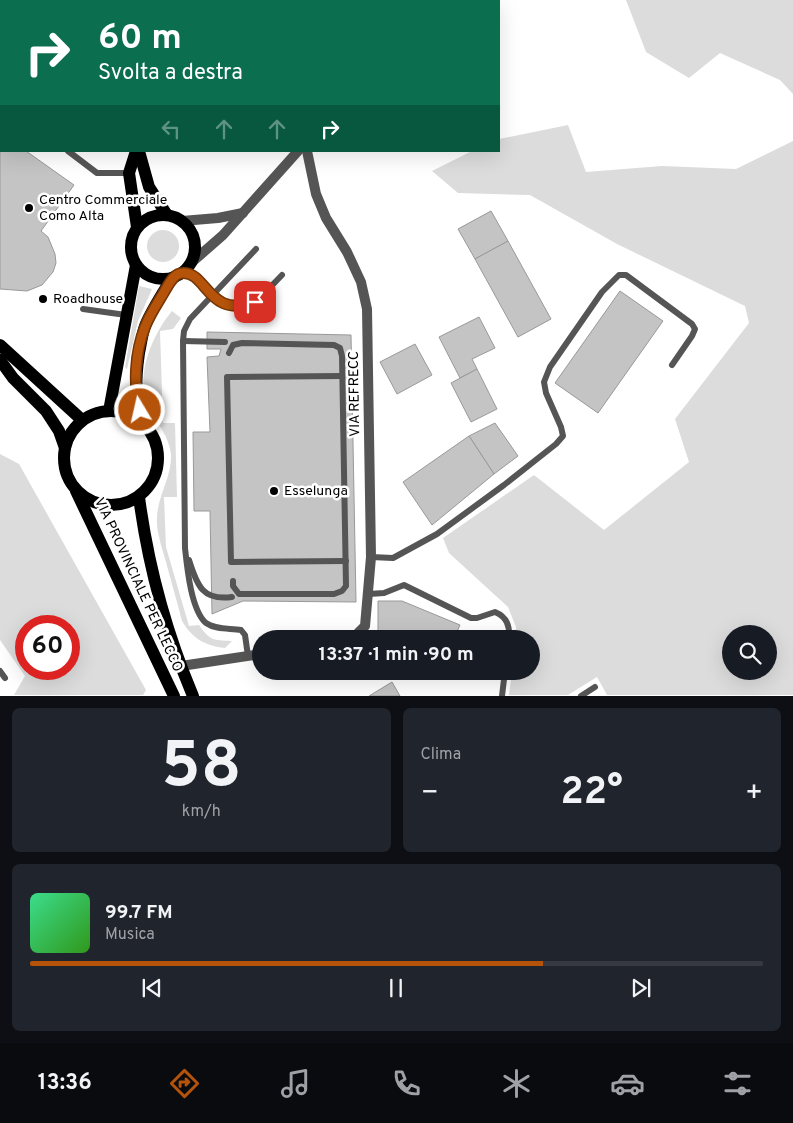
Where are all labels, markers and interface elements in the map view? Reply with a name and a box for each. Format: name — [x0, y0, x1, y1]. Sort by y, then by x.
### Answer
text: 60 m — [98, 17, 182, 61]
icon: right — [15, 20, 80, 85]
text: Svolta a destra — [98, 60, 243, 87]
icon: left — [157, 115, 185, 143]
icon: ahead — [210, 115, 238, 143]
icon: ahead — [263, 115, 291, 143]
icon: right — [316, 115, 344, 143]
place label: Centro Commerciale Como Alta — [39, 192, 167, 225]
marker: Centro Commerciale Como Alta — [23, 202, 35, 214]
pin — [234, 281, 276, 323]
icon: arrive — [241, 288, 269, 316]
place label: Roadhouse — [53, 291, 123, 308]
marker: Roadhouse — [37, 293, 49, 305]
street label: VIA REFRECC — [346, 351, 364, 437]
position arrow — [113, 383, 165, 435]
place label: Esselunga — [284, 483, 348, 500]
marker: Esselunga — [268, 485, 280, 497]
street label: VIA PROVINCIALE PER LECCO — [90, 495, 186, 675]
speed limit sign: 60 — [15, 615, 80, 680]
map controls — [722, 625, 777, 680]
button: search — [722, 625, 777, 680]
text: 13:37 · 1 min · 90 m — [318, 643, 474, 667]
text: 58 — [161, 728, 242, 810]
text: Clima — [421, 745, 461, 765]
text: 22° — [561, 769, 623, 818]
text: − — [421, 776, 439, 812]
text: + — [745, 776, 763, 812]
text: km/h — [182, 802, 221, 822]
text: 99.7 FM — [105, 901, 173, 925]
text: Musica — [105, 925, 155, 945]
icon: previous — [138, 974, 166, 1002]
icon: pause — [382, 974, 410, 1002]
icon: next — [627, 974, 655, 1002]
icon: directions — [167, 1066, 202, 1101]
icon: music — [278, 1066, 313, 1101]
icon: phone — [389, 1066, 424, 1101]
icon: climate — [499, 1066, 534, 1101]
icon: car — [610, 1066, 645, 1101]
icon: filters — [720, 1066, 755, 1101]
text: 13:36 — [38, 1070, 92, 1097]

